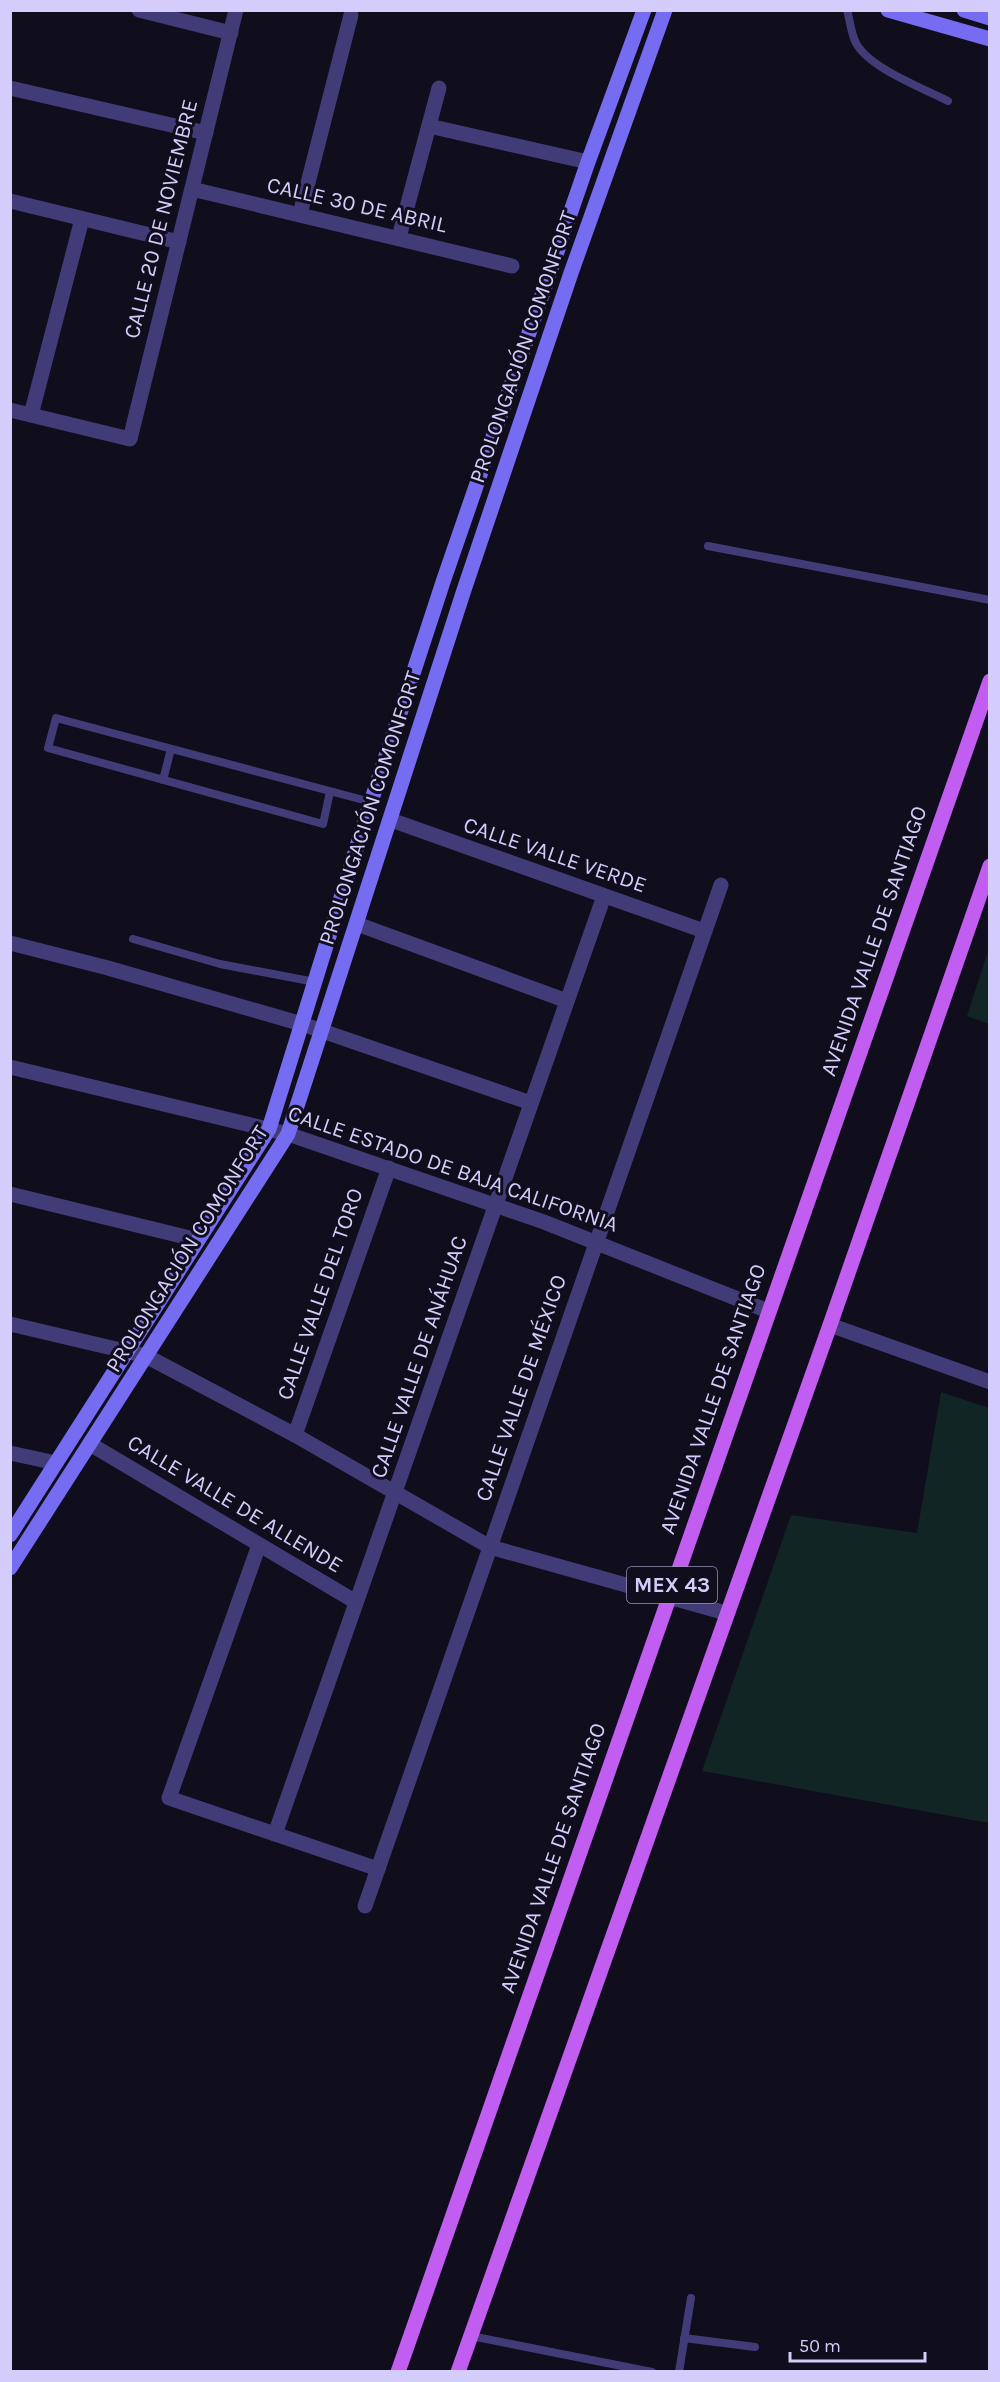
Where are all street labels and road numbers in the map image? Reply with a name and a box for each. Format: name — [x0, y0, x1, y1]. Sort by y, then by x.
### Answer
street label: CALLE 20 DE NOVIEMBRE — [119, 97, 203, 341]
street label: CALLE 30 DE ABRIL — [264, 172, 450, 239]
street label: PROLONGACIÓN COMONFORT — [463, 207, 582, 486]
street label: PROLONGACIÓN COMONFORT — [312, 668, 427, 948]
street label: AVENIDA VALLE DE SANTIAGO — [815, 802, 933, 1080]
street label: CALLE VALLE VERDE — [460, 811, 650, 899]
street label: CALLE ESTADO DE BAJA CALIFORNIA — [285, 1100, 622, 1238]
street label: PROLONGACIÓN COMONFORT — [99, 1120, 274, 1377]
street label: CALLE VALLE DEL TORO — [272, 1185, 368, 1403]
street label: CALLE VALLE DE ANÁHUAC — [364, 1232, 473, 1481]
street label: AVENIDA VALLE DE SANTIAGO — [654, 1260, 772, 1538]
street label: CALLE VALLE DE MÉXICO — [469, 1271, 572, 1505]
street label: CALLE VALLE DE ALLENDE — [123, 1429, 347, 1579]
road number: MEX 43 — [627, 1567, 717, 1603]
street label: AVENIDA VALLE DE SANTIAGO — [494, 1719, 612, 1997]

